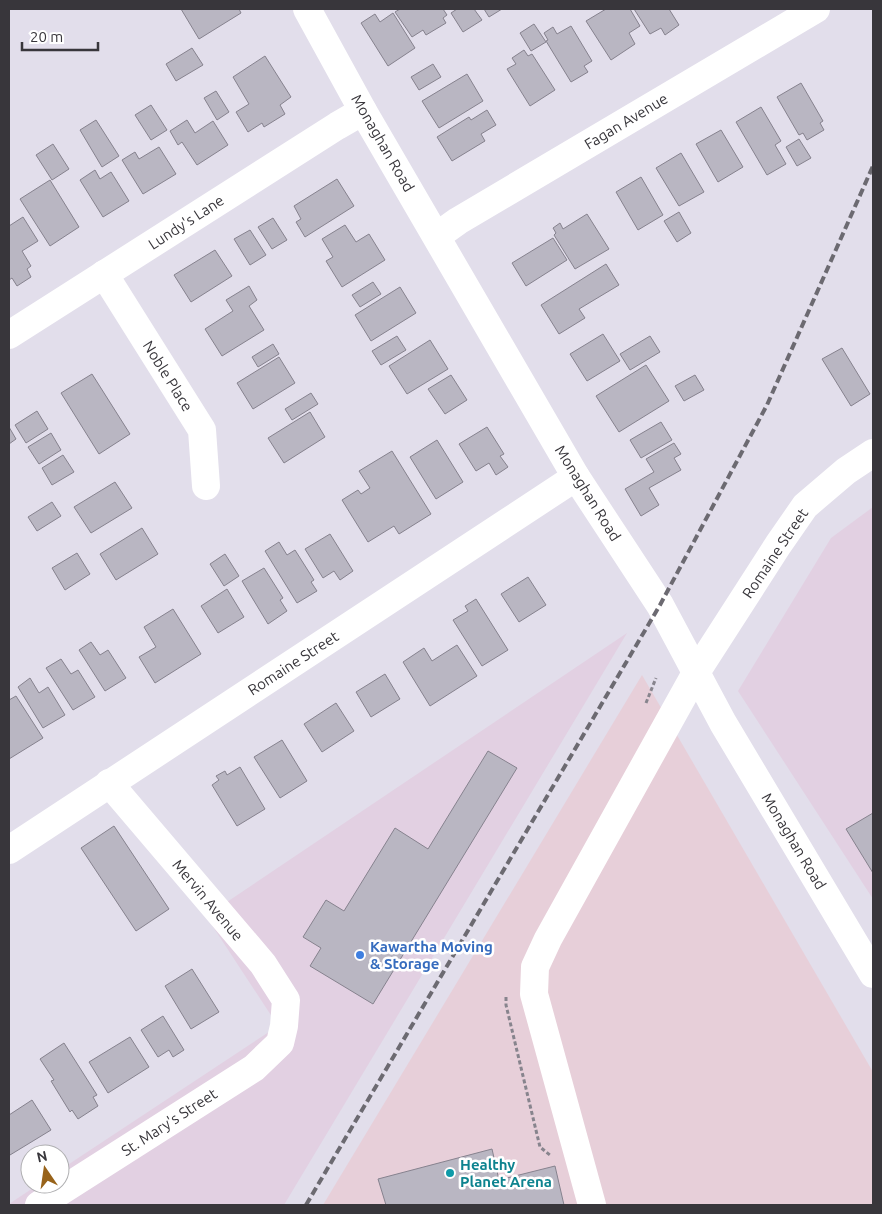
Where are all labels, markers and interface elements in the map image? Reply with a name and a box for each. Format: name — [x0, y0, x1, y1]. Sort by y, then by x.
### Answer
scale bar — [22, 20, 99, 52]
text: 20 m — [30, 28, 63, 45]
street label: Fagan Avenue — [581, 90, 671, 152]
street label: Monaghan Road — [348, 91, 418, 195]
street label: Lundy's Lane — [145, 191, 227, 253]
street label: Noble Place — [140, 338, 196, 414]
street label: Monaghan Road — [552, 442, 624, 544]
street label: Romaine Street — [739, 505, 811, 601]
street label: Romaine Street — [245, 627, 342, 699]
street label: Monaghan Road — [758, 790, 830, 892]
street label: Mervin Avenue — [169, 856, 247, 944]
place label: Kawartha Moving & Storage — [370, 938, 493, 972]
marker: Kawartha Moving & Storage — [354, 949, 366, 961]
street label: St. Mary's Street — [118, 1085, 220, 1159]
north arrow — [20, 1144, 70, 1194]
text: N — [35, 1147, 49, 1165]
place label: Healthy Planet Arena — [460, 1156, 552, 1190]
marker: Healthy Planet Arena — [444, 1167, 456, 1179]

